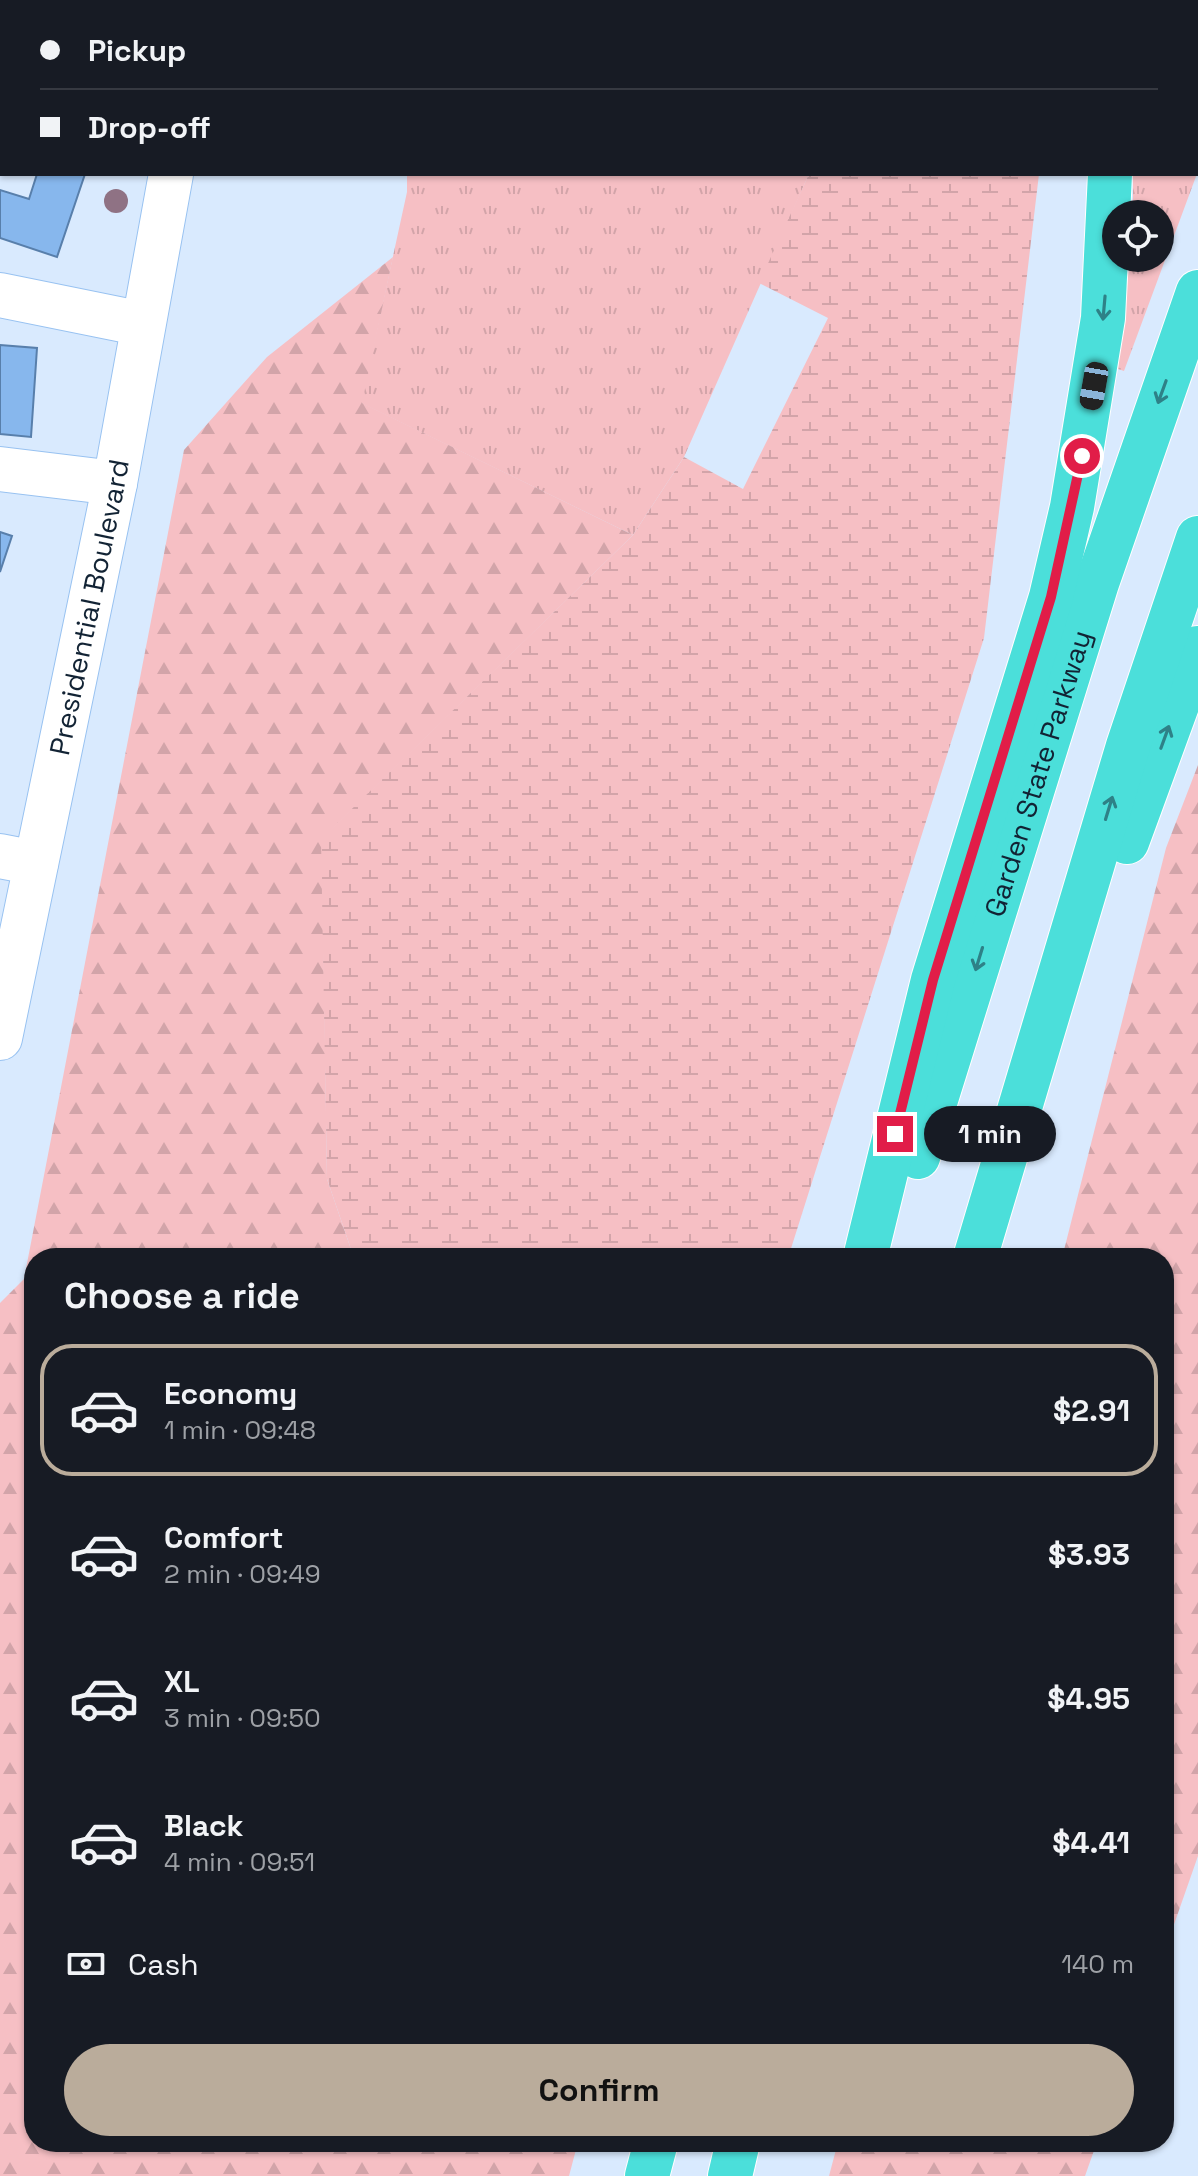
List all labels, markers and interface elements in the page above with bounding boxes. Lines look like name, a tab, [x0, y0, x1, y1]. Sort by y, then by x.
text: Pickup	[88, 31, 186, 70]
text: Drop-off	[88, 108, 211, 147]
map controls	[1102, 200, 1174, 272]
button: locate	[1102, 200, 1174, 272]
one-way arrow	[1096, 294, 1111, 321]
car	[1078, 360, 1110, 412]
one-way arrow	[1154, 379, 1169, 404]
route start	[1064, 438, 1100, 474]
street label: Presidential Boulevard	[41, 456, 137, 758]
street label: Garden State Parkway	[976, 625, 1099, 921]
one-way arrow	[1159, 725, 1174, 750]
one-way arrow	[1102, 795, 1117, 821]
one-way arrow	[971, 946, 985, 971]
callout: 1 min	[923, 1106, 1055, 1162]
route end	[877, 1116, 913, 1152]
text: 1 min	[958, 1117, 1022, 1151]
text: Choose a ride	[64, 1273, 300, 1319]
icon: car	[68, 1374, 140, 1446]
text: Economy	[164, 1374, 297, 1413]
text: $2.91	[1053, 1391, 1130, 1430]
text: 1 min · 09:48	[164, 1413, 316, 1447]
icon: car	[68, 1518, 140, 1590]
text: Comfort	[164, 1518, 283, 1557]
text: $3.93	[1048, 1535, 1130, 1574]
text: 2 min · 09:49	[164, 1557, 321, 1591]
icon: car	[68, 1662, 140, 1734]
text: XL	[164, 1662, 200, 1701]
text: $4.95	[1047, 1679, 1130, 1718]
text: 3 min · 09:50	[164, 1701, 321, 1735]
icon: car	[68, 1806, 140, 1878]
text: Black	[164, 1806, 243, 1845]
text: $4.41	[1052, 1823, 1130, 1862]
text: 4 min · 09:51	[164, 1845, 315, 1879]
icon: cash	[64, 1942, 108, 1986]
text: Cash	[128, 1945, 199, 1984]
text: 140 m	[1061, 1947, 1134, 1981]
button: Confirm	[64, 2044, 1134, 2136]

